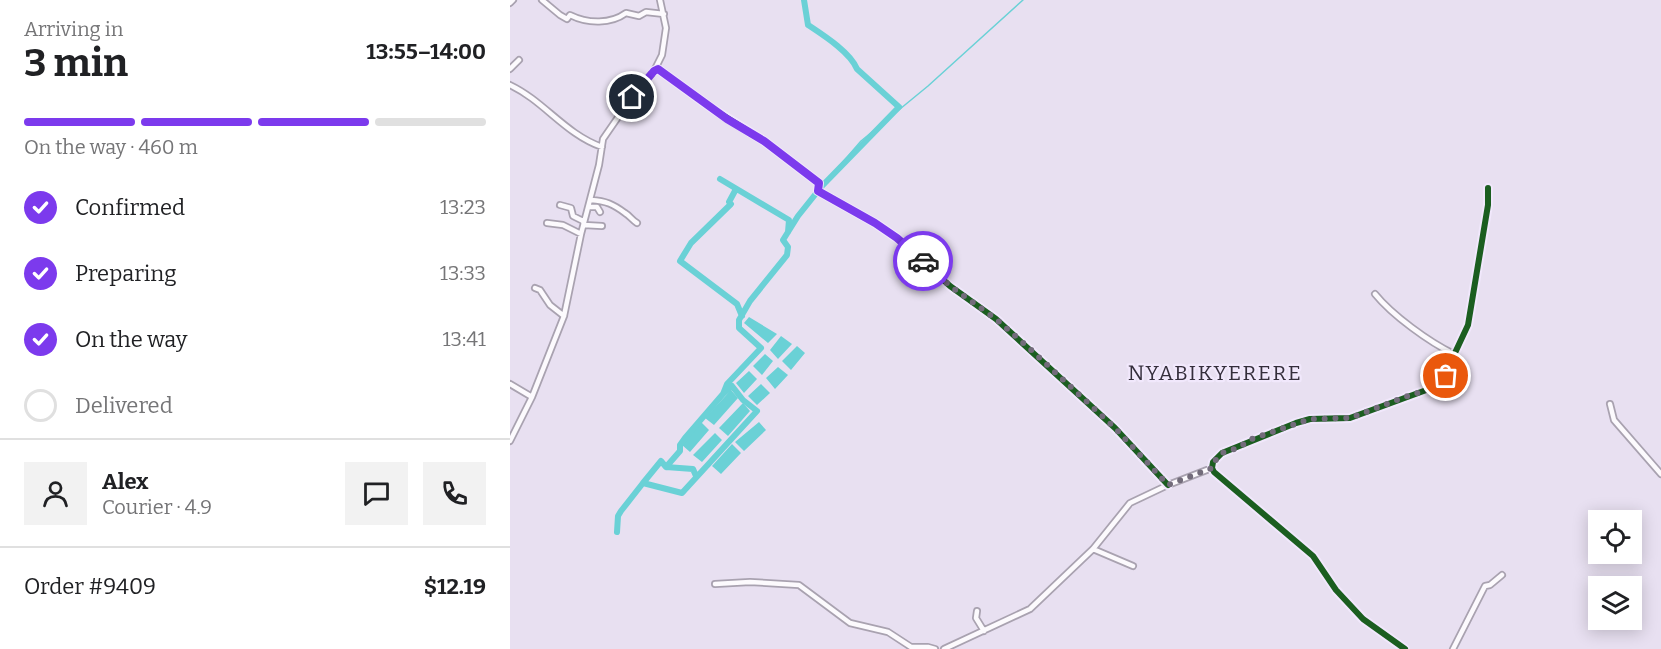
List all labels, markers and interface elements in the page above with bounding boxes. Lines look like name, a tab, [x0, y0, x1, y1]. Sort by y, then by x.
text: Arriving in	[24, 17, 123, 41]
text: 13:55–14:00	[366, 38, 486, 65]
text: 3 min	[24, 40, 128, 86]
pin	[606, 71, 657, 122]
icon: home	[615, 80, 648, 113]
text: On the way · 460 m	[24, 135, 198, 159]
icon: check	[24, 191, 57, 224]
text: Confirmed	[75, 194, 185, 221]
text: 13:23	[440, 195, 486, 219]
courier	[893, 231, 953, 291]
icon: car	[907, 245, 940, 278]
icon: check	[24, 257, 57, 290]
text: Preparing	[75, 260, 177, 287]
text: 13:33	[440, 261, 486, 285]
icon: check	[24, 323, 57, 356]
text: On the way	[75, 326, 187, 353]
text: 13:41	[442, 327, 486, 351]
pin	[1420, 350, 1471, 401]
icon: bag	[1429, 359, 1462, 392]
district label: NYABIKYERERE	[1128, 360, 1302, 386]
text: Delivered	[75, 392, 173, 419]
button: person	[24, 462, 87, 525]
button: chat	[345, 462, 408, 525]
button: phone	[423, 462, 486, 525]
text: Alex	[102, 468, 148, 495]
text: Courier · 4.9	[102, 495, 212, 519]
map controls	[1588, 510, 1642, 630]
button: locate	[1588, 510, 1642, 564]
text: Order #9409	[24, 573, 156, 600]
text: $12.19	[424, 573, 486, 600]
button: layers	[1588, 576, 1642, 630]

